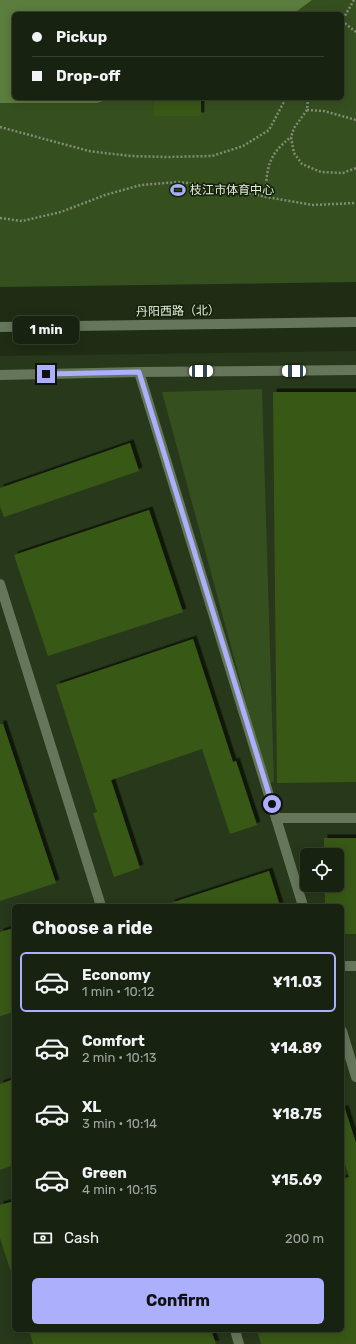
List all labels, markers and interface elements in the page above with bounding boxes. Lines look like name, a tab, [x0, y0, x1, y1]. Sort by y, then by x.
text: Pickup	[56, 28, 107, 46]
text: Drop-off	[56, 67, 120, 85]
sports icon: 枝江市体育中心	[169, 181, 187, 199]
place label: 枝江市体育中心	[190, 183, 274, 197]
street label: 丹阳西路（北）	[136, 303, 220, 319]
callout: 1 min	[13, 316, 79, 344]
text: 1 min	[29, 322, 63, 337]
route end	[37, 365, 55, 383]
car	[189, 365, 213, 377]
car	[282, 365, 306, 377]
route start	[263, 795, 281, 813]
map controls	[300, 848, 344, 892]
button: locate	[300, 848, 344, 892]
text: Choose a ride	[32, 917, 153, 939]
icon: car	[34, 964, 70, 1000]
text: Economy	[82, 966, 151, 984]
text: ¥11.03	[273, 973, 322, 991]
text: 1 min · 10:12	[82, 984, 154, 999]
icon: car	[34, 1030, 70, 1066]
text: Comfort	[82, 1032, 145, 1050]
text: ¥14.89	[270, 1039, 322, 1057]
text: 2 min · 10:13	[82, 1050, 157, 1065]
icon: car	[34, 1096, 70, 1132]
text: XL	[82, 1098, 101, 1116]
text: ¥18.75	[272, 1105, 322, 1123]
text: 3 min · 10:14	[82, 1116, 157, 1131]
icon: car	[34, 1162, 70, 1198]
text: Green	[82, 1164, 127, 1182]
text: ¥15.69	[271, 1171, 322, 1189]
text: 4 min · 10:15	[82, 1182, 157, 1197]
icon: cash	[32, 1227, 54, 1249]
text: Cash	[64, 1229, 99, 1247]
text: 200 m	[285, 1231, 324, 1246]
button: Confirm	[32, 1278, 324, 1324]

